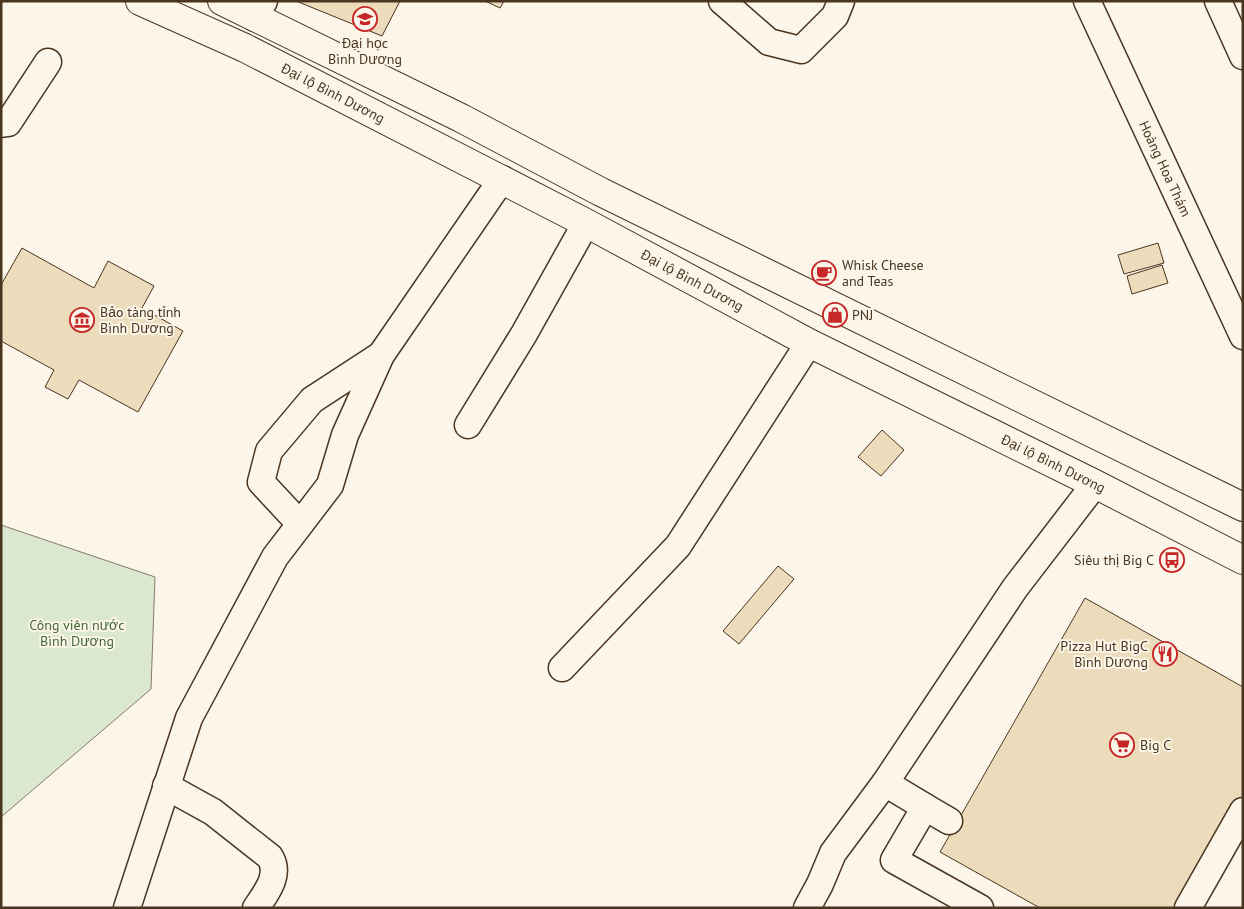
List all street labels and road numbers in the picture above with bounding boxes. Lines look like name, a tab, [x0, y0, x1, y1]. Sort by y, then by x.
street label: Đại lộ Bình Dương	[277, 59, 388, 127]
street label: Hoàng Hoa Thám	[1135, 118, 1195, 220]
street label: Đại lộ Bình Dương	[637, 245, 747, 315]
street label: Đại lộ Bình Dương	[997, 430, 1109, 497]

